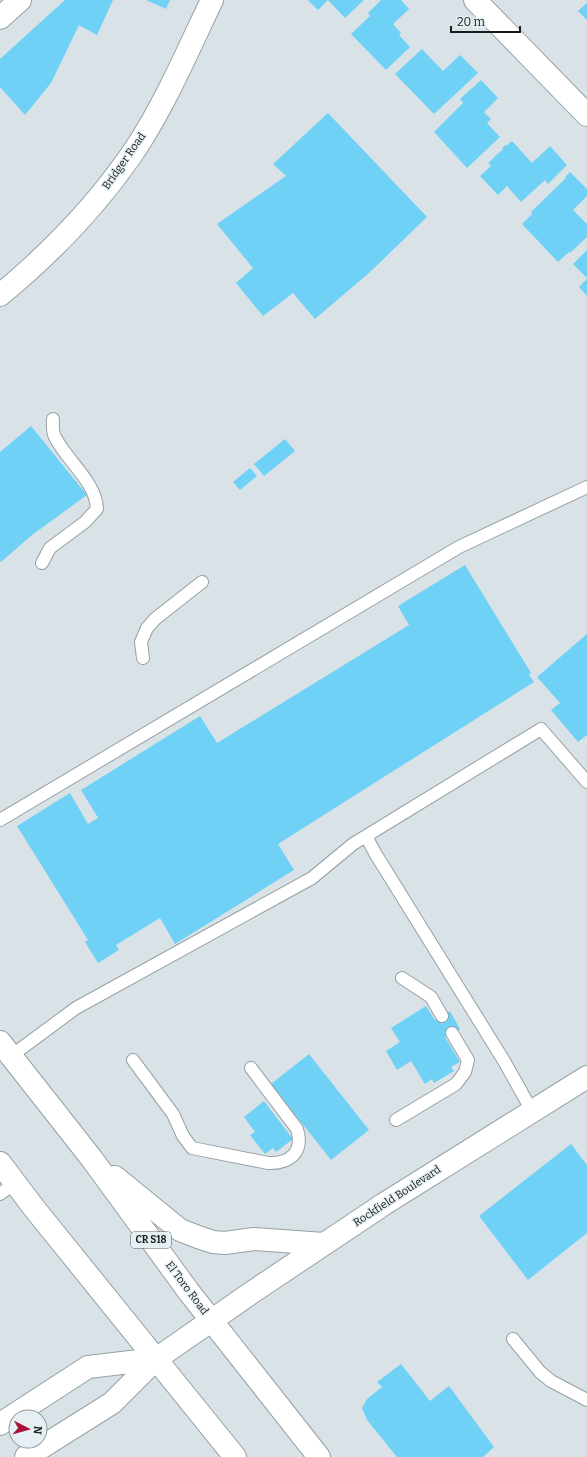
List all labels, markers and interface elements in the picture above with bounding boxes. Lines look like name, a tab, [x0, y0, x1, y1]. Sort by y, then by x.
scale bar	[451, 8, 520, 34]
text: 20 m	[457, 15, 486, 29]
street label: Bridger Road	[100, 130, 149, 192]
street label: Rockfield Boulevard	[351, 1163, 444, 1229]
road number: CR S18	[131, 1232, 171, 1248]
street label: El Toro Road	[163, 1259, 212, 1318]
north arrow	[8, 1409, 48, 1449]
text: N	[30, 1425, 44, 1435]

